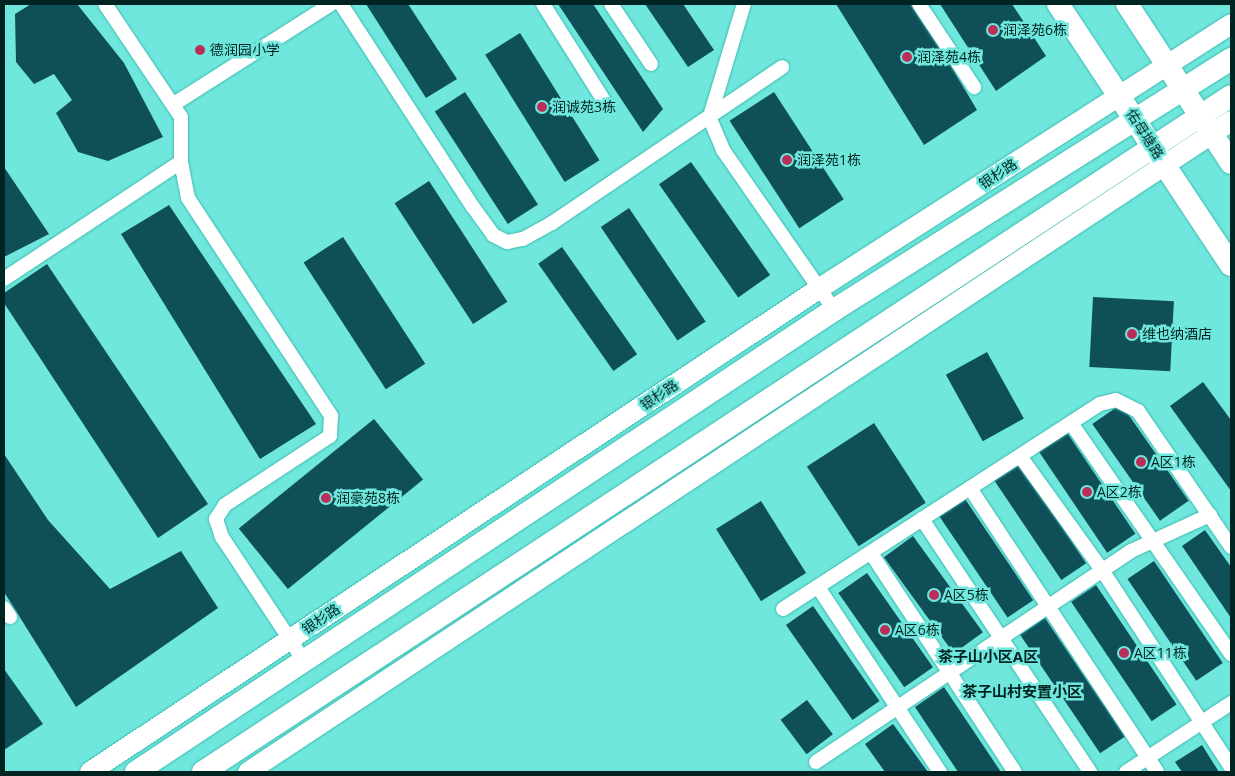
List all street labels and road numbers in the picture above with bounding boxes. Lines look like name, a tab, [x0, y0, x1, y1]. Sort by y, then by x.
street label: 佑母塘路	[1123, 106, 1167, 162]
street label: 银杉路	[976, 156, 1020, 192]
street label: 银杉路	[637, 376, 681, 414]
street label: 银杉路	[299, 600, 343, 638]

